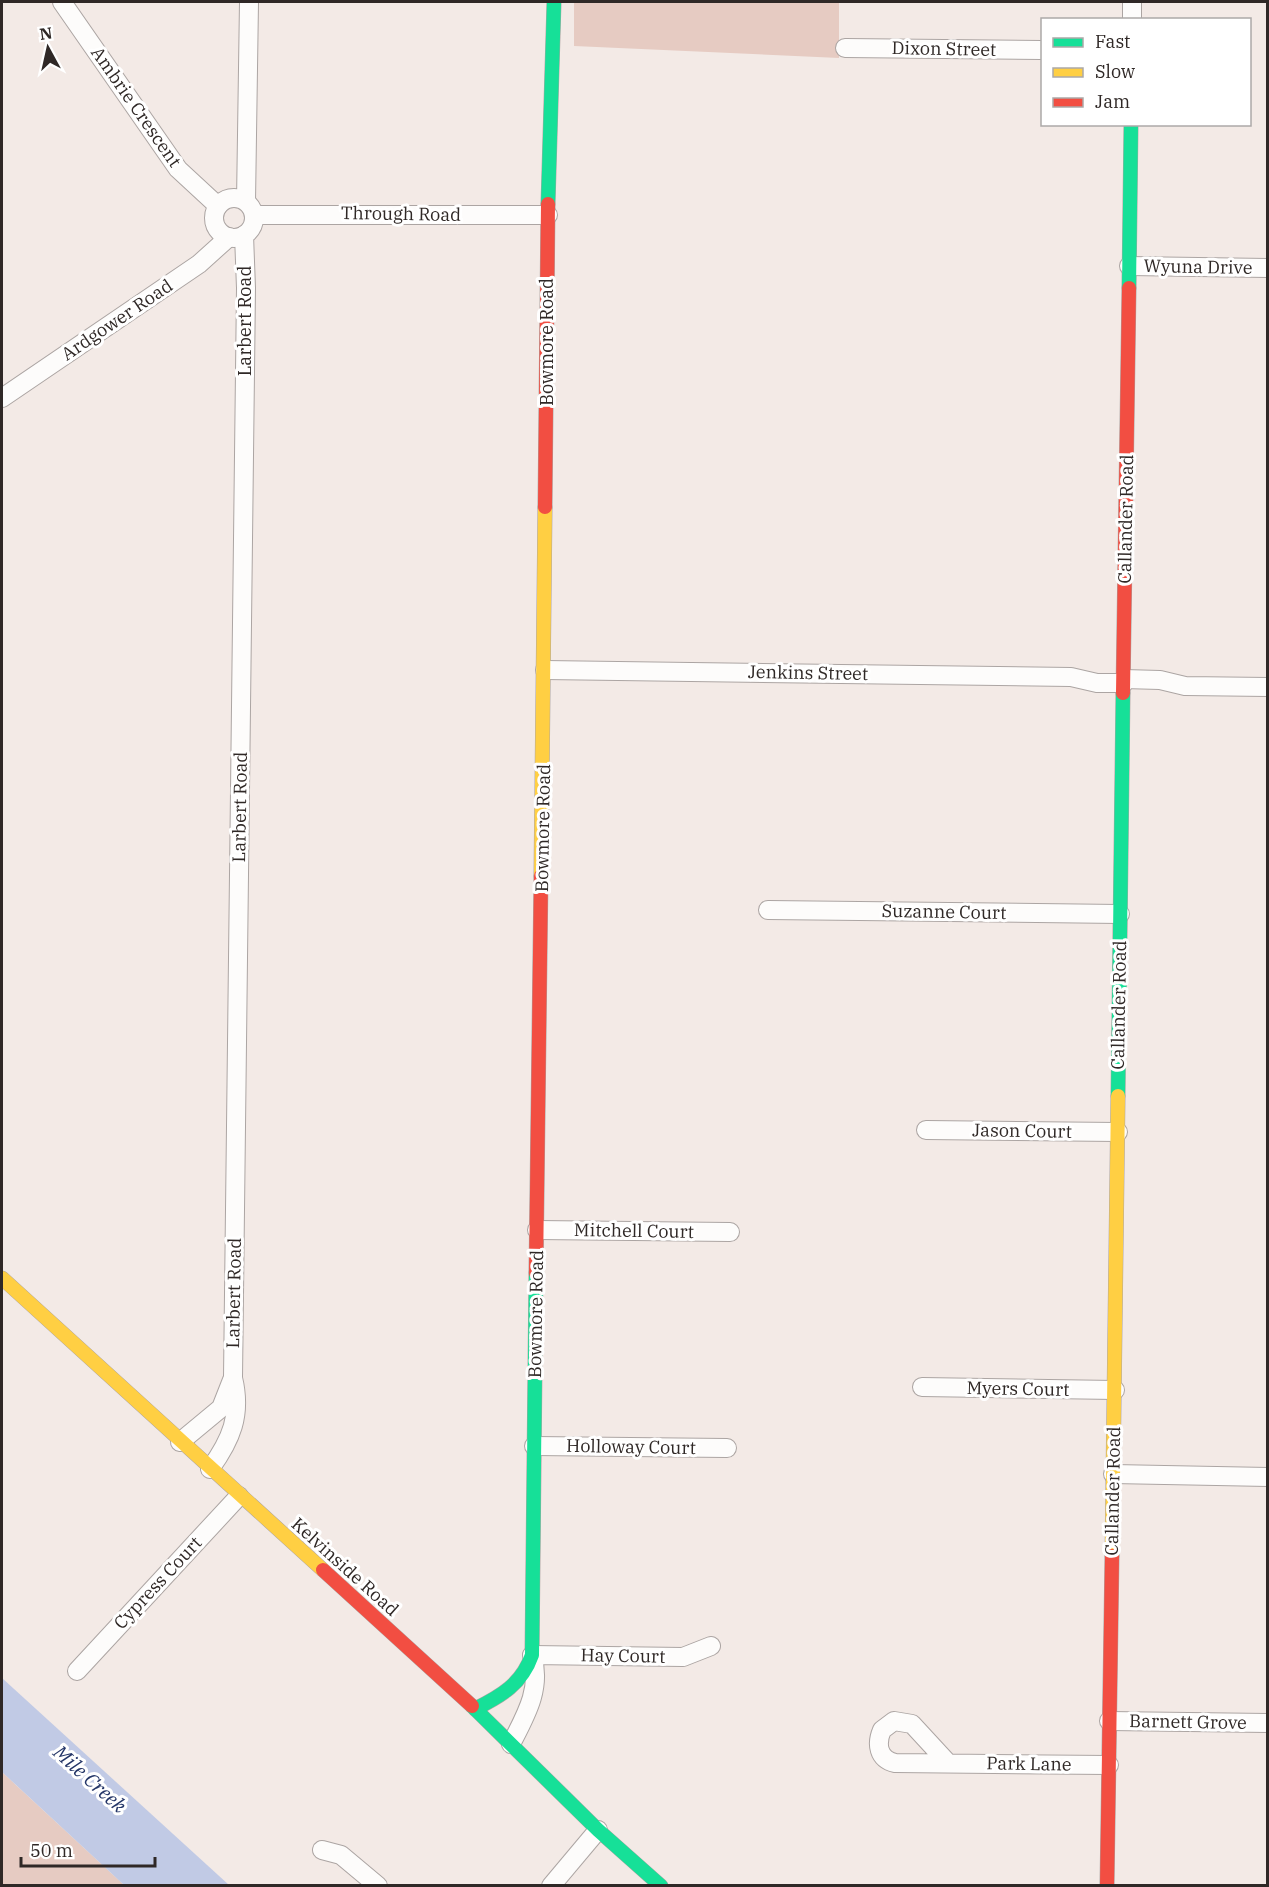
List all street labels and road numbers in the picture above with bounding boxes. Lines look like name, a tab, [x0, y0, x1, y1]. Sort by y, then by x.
street label: Dixon Street	[892, 36, 996, 61]
street label: Ambrie Crescent	[86, 42, 187, 172]
street label: Through Road	[341, 201, 461, 226]
street label: Wyuna Drive	[1143, 254, 1253, 279]
street label: Larbert Road	[233, 266, 256, 376]
street label: Ardgower Road	[57, 274, 177, 365]
street label: Bowmore Road	[535, 278, 558, 406]
street label: Callander Road	[1113, 454, 1138, 584]
street label: Jenkins Street	[748, 660, 868, 685]
street label: Larbert Road	[227, 751, 252, 863]
street label: Bowmore Road	[530, 764, 555, 892]
street label: Suzanne Court	[881, 899, 1007, 924]
street label: Callander Road	[1106, 940, 1131, 1070]
street label: Jason Court	[972, 1118, 1072, 1143]
street label: Mitchell Court	[574, 1218, 694, 1243]
street label: Larbert Road	[221, 1237, 246, 1349]
street label: Bowmore Road	[523, 1250, 548, 1378]
street label: Myers Court	[966, 1376, 1070, 1401]
street label: Callander Road	[1100, 1426, 1125, 1556]
street label: Holloway Court	[566, 1434, 696, 1459]
street label: Kelvinside Road	[287, 1512, 404, 1621]
street label: Cypress Court	[109, 1531, 207, 1634]
street label: Hay Court	[580, 1643, 666, 1668]
street label: Barnett Grove	[1129, 1709, 1247, 1734]
street label: Park Lane	[986, 1751, 1072, 1776]

